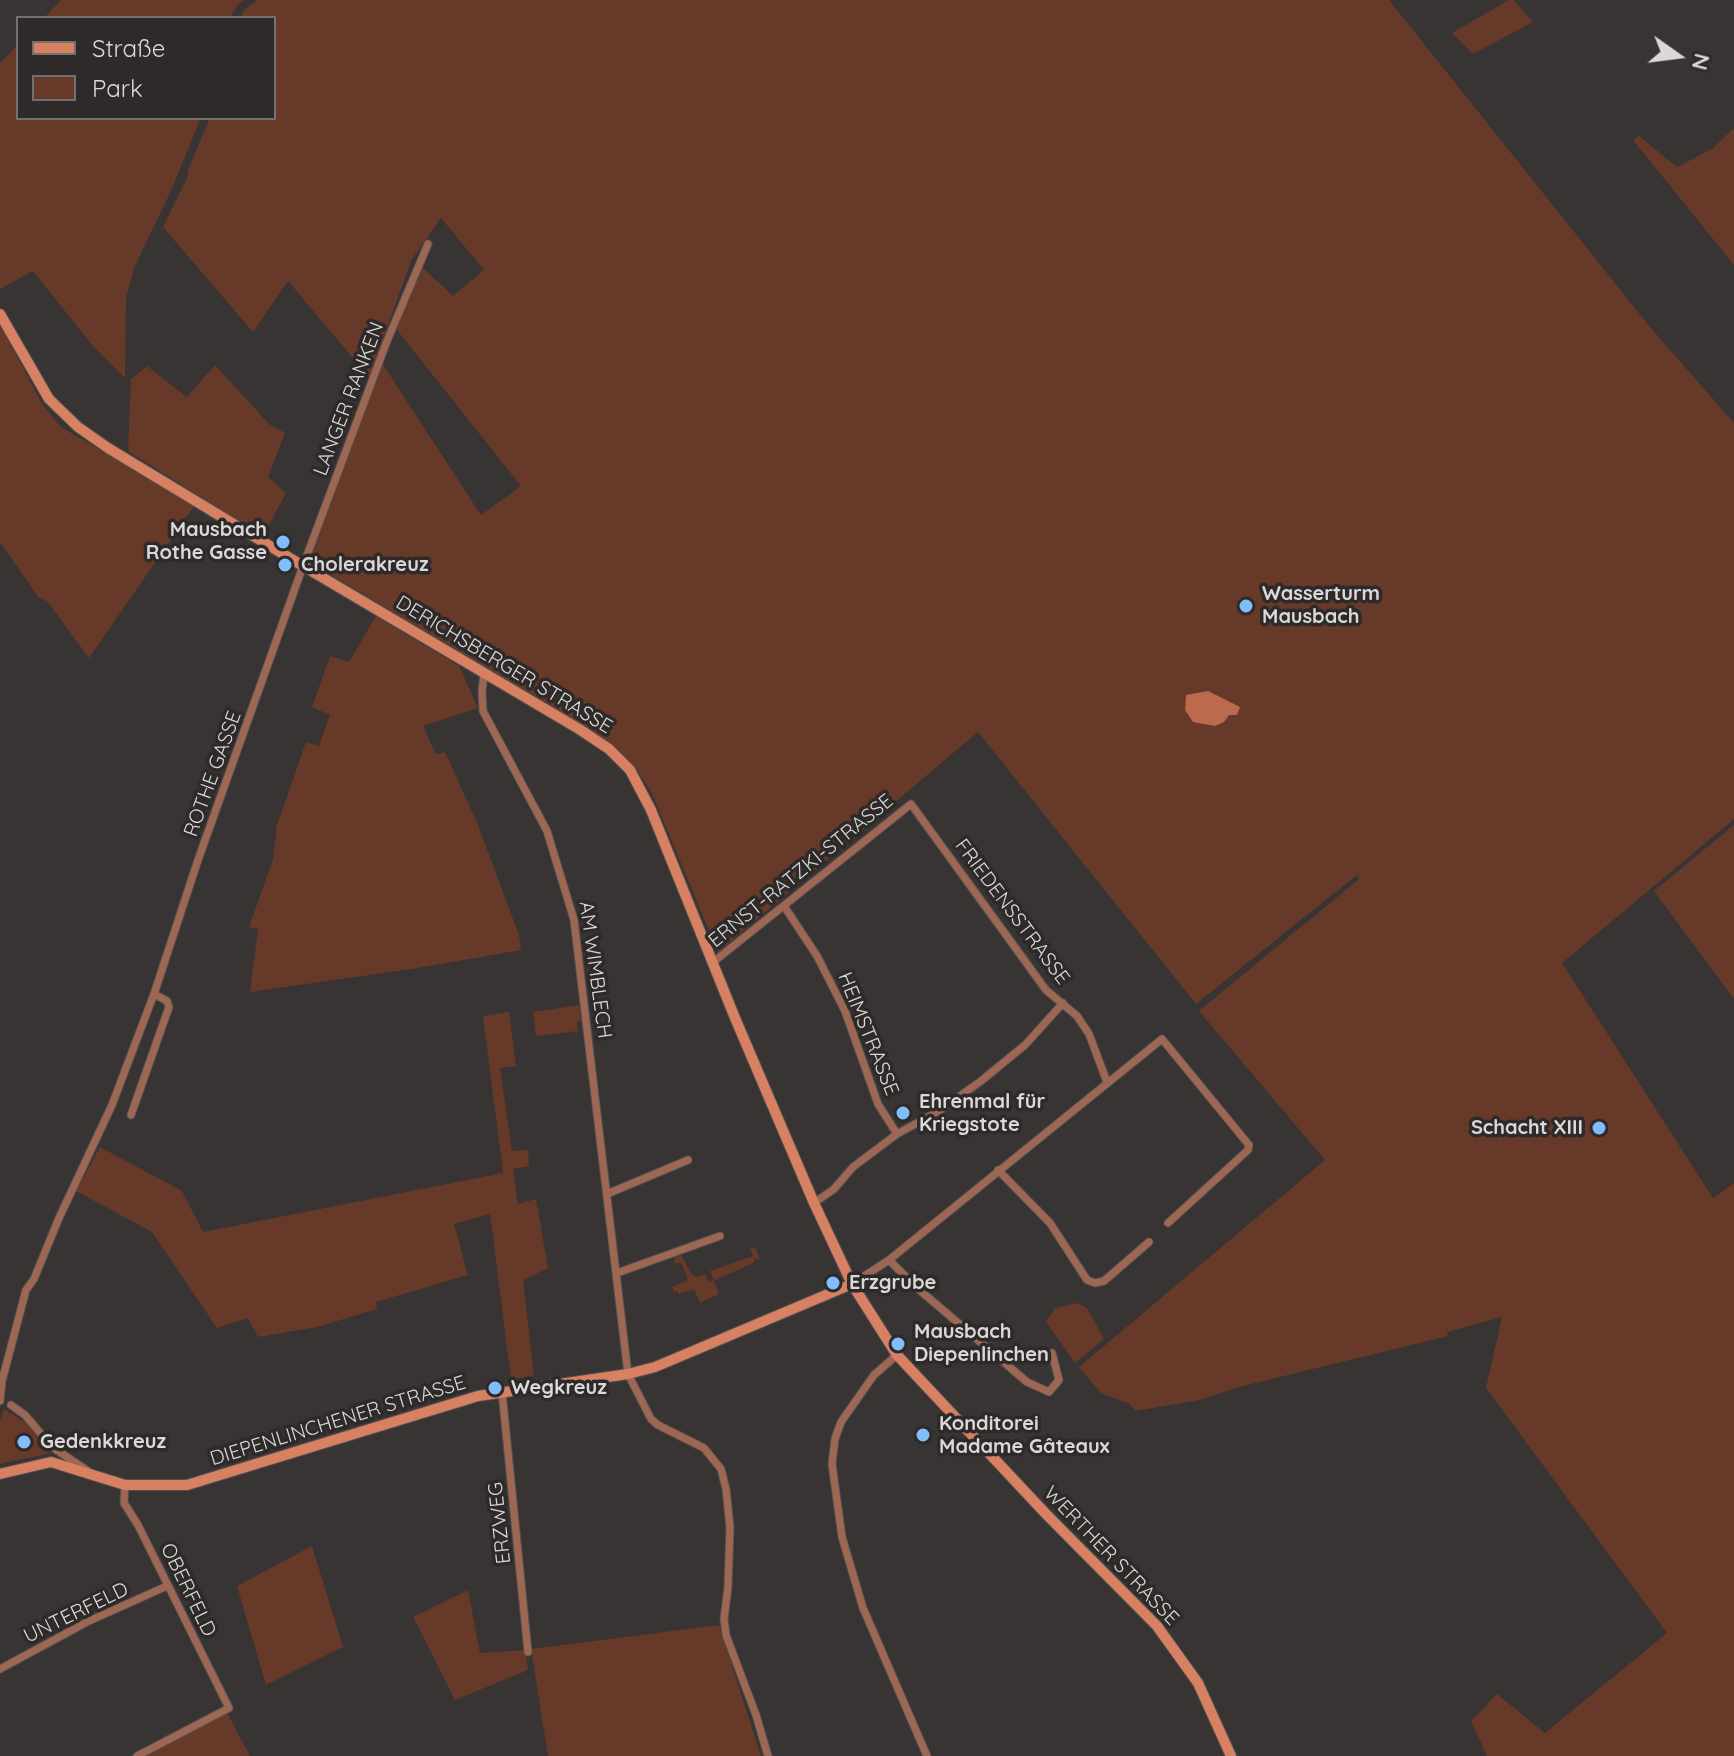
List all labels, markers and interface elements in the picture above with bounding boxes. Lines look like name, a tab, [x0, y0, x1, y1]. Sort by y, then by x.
legend	[16, 16, 276, 120]
north arrow	[1638, 16, 1718, 96]
text: Straße	[92, 33, 165, 63]
text: N	[1686, 51, 1717, 73]
text: Park	[92, 73, 143, 103]
street label: LANGER RANKEN	[309, 319, 389, 479]
place label: Mausbach Rothe Gasse	[146, 518, 267, 565]
marker: Mausbach Rothe Gasse	[274, 533, 292, 551]
place label: Cholerakreuz	[301, 553, 429, 577]
marker: Cholerakreuz	[276, 556, 294, 574]
place label: Wasserturm Mausbach	[1262, 582, 1380, 629]
street label: DERICHSBERGER STRASSE	[392, 591, 616, 739]
marker: Wasserturm Mausbach	[1237, 597, 1255, 615]
street label: ROTHE GASSE	[179, 708, 247, 840]
street label: ERNST-RATZKI-STRASSE	[704, 789, 898, 953]
street label: FRIEDENSSTRASSE	[949, 834, 1075, 990]
street label: AM WIMBLECH	[573, 900, 617, 1040]
street label: HEIMSTRASSE	[832, 969, 904, 1099]
place label: Ehrenmal für Kriegstote	[919, 1090, 1045, 1137]
marker: Ehrenmal für Kriegstote	[894, 1104, 912, 1122]
place label: Schacht XIII	[1471, 1116, 1583, 1140]
marker: Schacht XIII	[1590, 1119, 1608, 1137]
place label: Erzgrube	[849, 1271, 936, 1295]
marker: Erzgrube	[824, 1274, 842, 1292]
place label: Mausbach Diepenlinchen	[914, 1320, 1049, 1367]
marker: Mausbach Diepenlinchen	[889, 1335, 907, 1353]
street label: DIEPENLINCHENER STRASSE	[207, 1371, 469, 1471]
place label: Wegkreuz	[511, 1376, 607, 1400]
marker: Wegkreuz	[486, 1379, 504, 1397]
place label: Konditorei Madame Gâteaux	[939, 1412, 1109, 1459]
marker: Konditorei Madame Gâteaux	[914, 1426, 932, 1444]
place label: Gedenkkreuz	[40, 1430, 166, 1454]
marker: Gedenkkreuz	[15, 1433, 33, 1451]
street label: ERZWEG	[484, 1481, 516, 1565]
street label: WERTHER STRASSE	[1038, 1481, 1184, 1631]
street label: OBERFELD	[155, 1539, 221, 1641]
street label: UNTERFELD	[20, 1577, 132, 1649]

